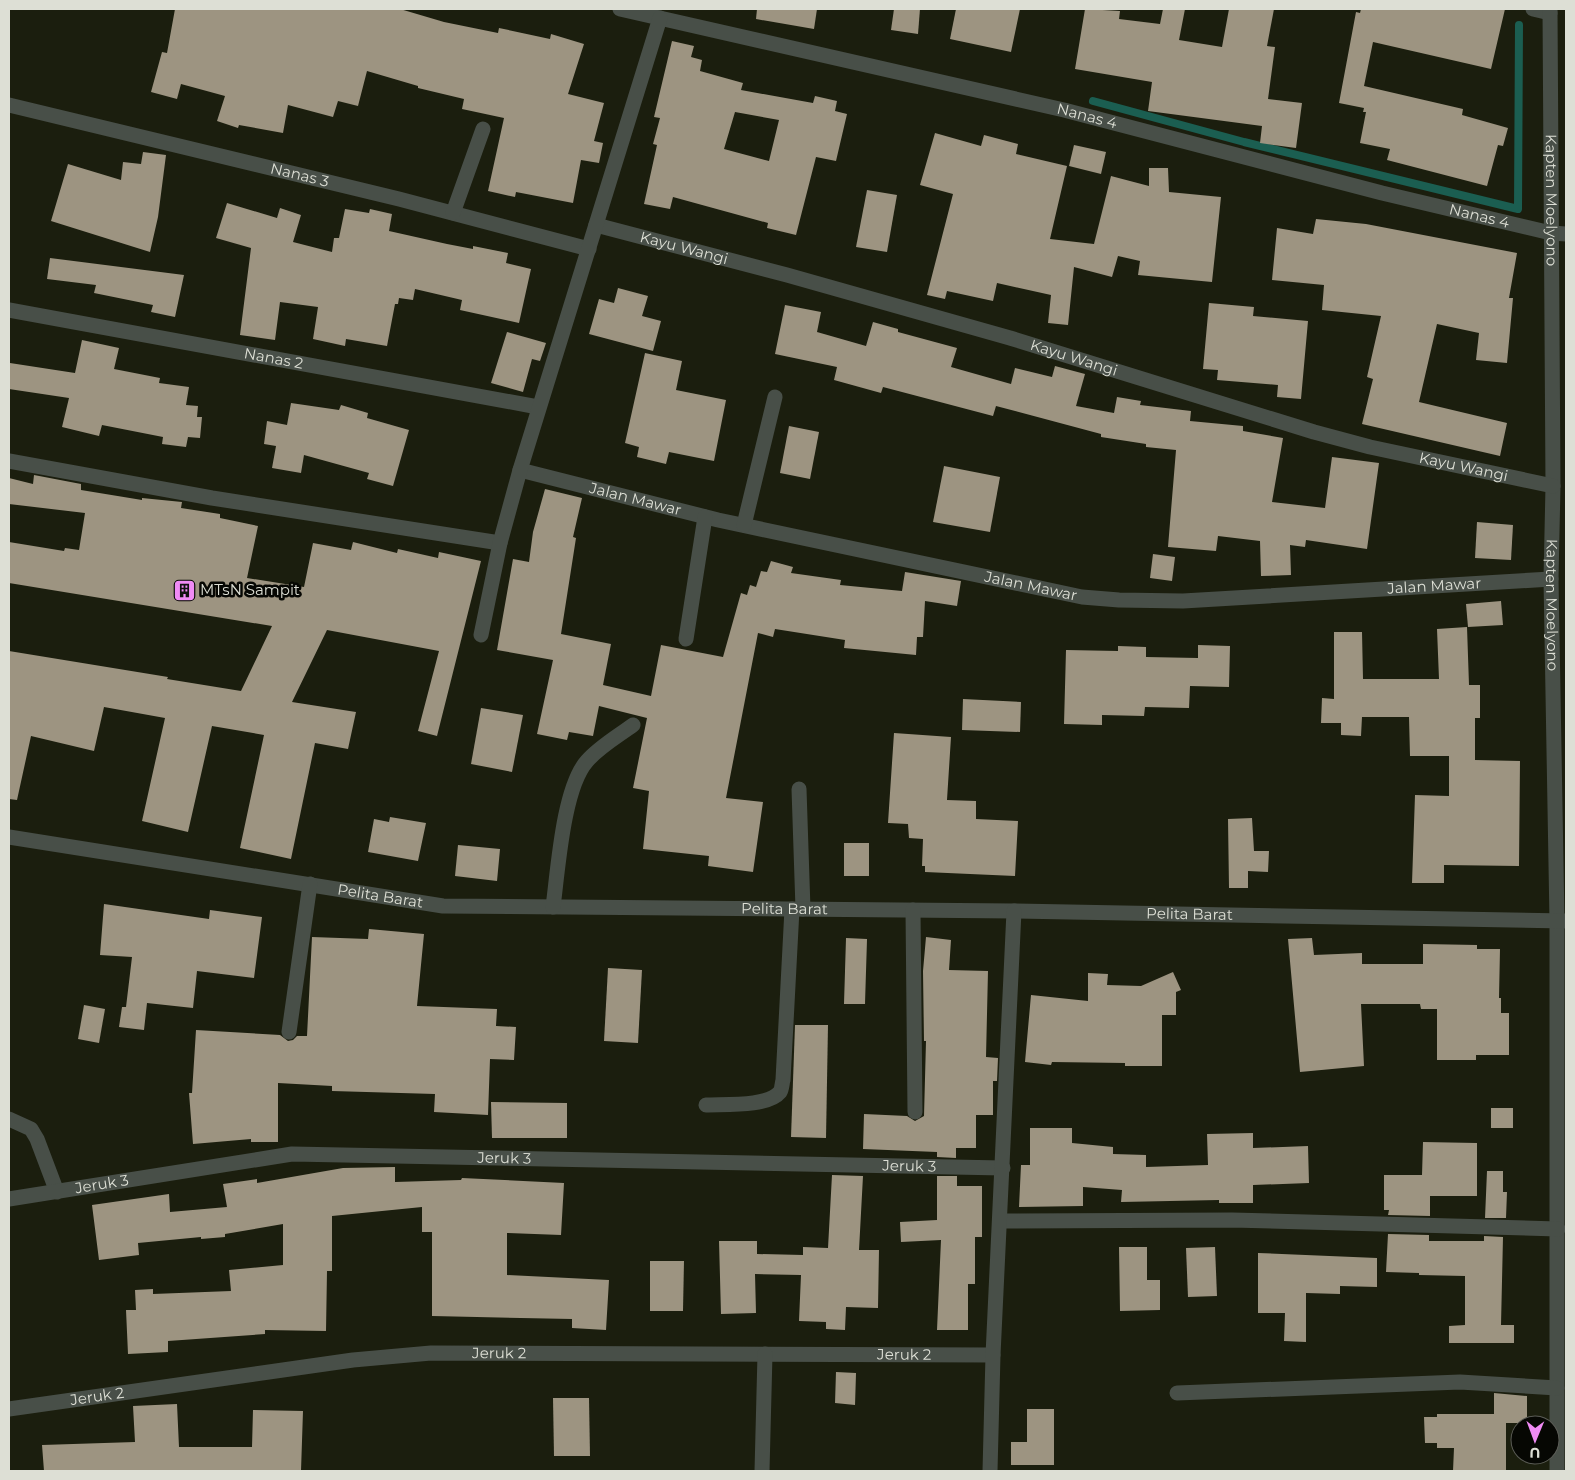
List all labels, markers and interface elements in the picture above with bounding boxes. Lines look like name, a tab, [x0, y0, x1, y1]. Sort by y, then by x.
street label: Nanas 4	[1055, 99, 1119, 132]
street label: Kapten Moelyono	[1542, 134, 1562, 266]
street label: Nanas 3	[269, 158, 331, 191]
street label: Nanas 4	[1447, 199, 1511, 232]
street label: Kayu Wangi	[638, 227, 730, 268]
street label: Kayu Wangi	[1028, 335, 1120, 380]
street label: Nanas 2	[243, 343, 305, 373]
street label: Kayu Wangi	[1417, 448, 1510, 485]
street label: Jalan Mawar	[587, 478, 683, 519]
street label: Kapten Moelyono	[1542, 539, 1563, 671]
street label: Jalan Mawar	[982, 566, 1079, 605]
street label: Jalan Mawar	[1386, 573, 1482, 598]
building icon: MTsN Sampit	[172, 578, 196, 602]
place label: MTsN Sampit	[200, 580, 300, 599]
street label: Pelita Barat	[336, 879, 425, 912]
street label: Pelita Barat	[741, 899, 828, 918]
street label: Pelita Barat	[1146, 903, 1233, 924]
street label: Jeruk 3	[476, 1148, 532, 1168]
street label: Jeruk 3	[881, 1156, 937, 1176]
street label: Jeruk 3	[73, 1170, 130, 1198]
street label: Jeruk 2	[471, 1343, 526, 1362]
street label: Jeruk 2	[876, 1345, 931, 1364]
street label: Jeruk 2	[68, 1383, 125, 1409]
north arrow	[1510, 1415, 1560, 1465]
text: U	[1529, 1444, 1540, 1462]

